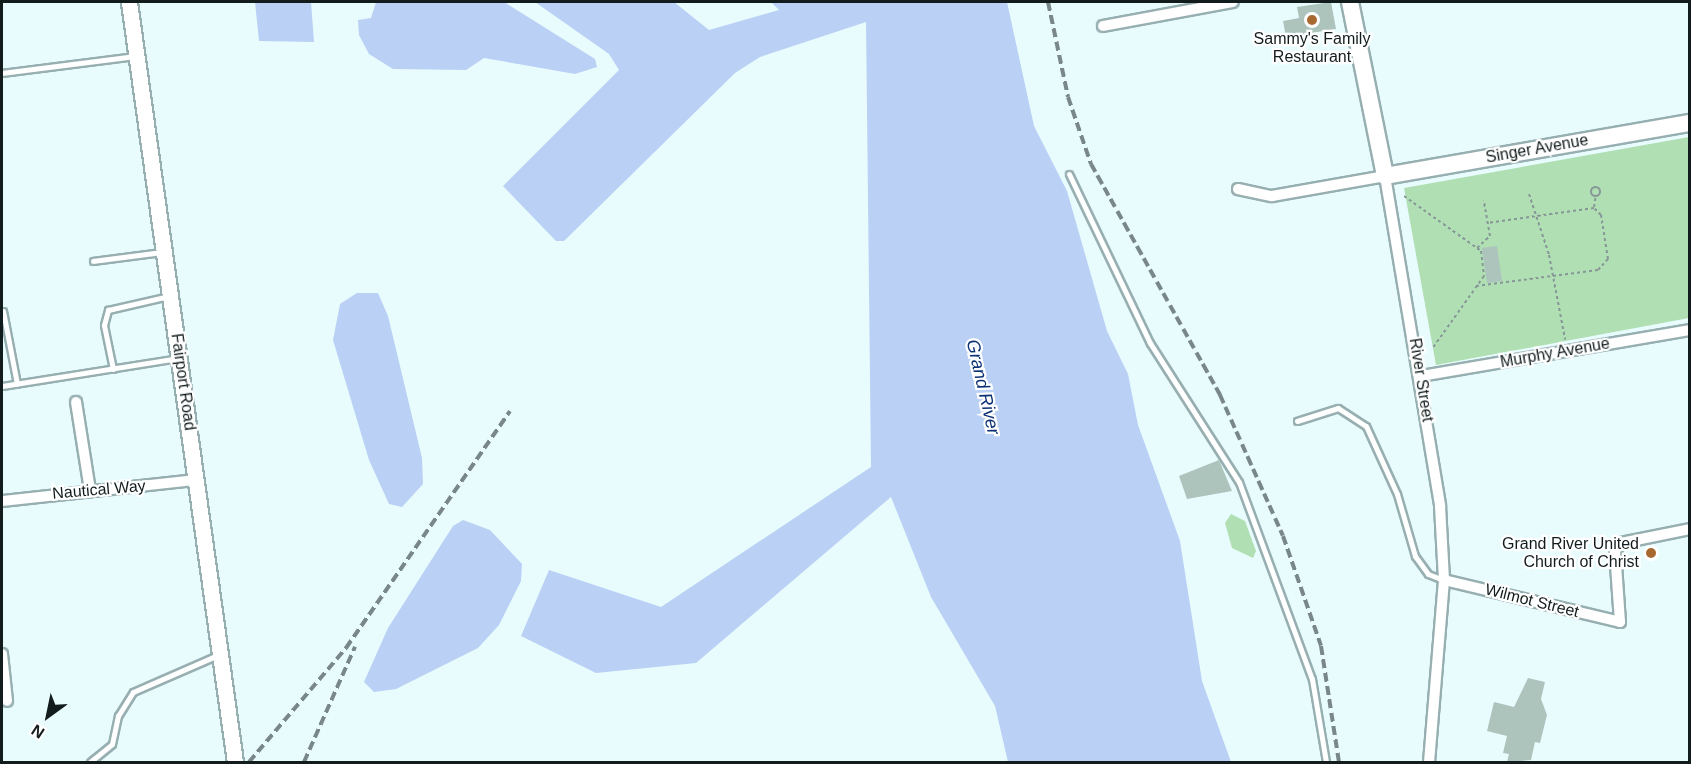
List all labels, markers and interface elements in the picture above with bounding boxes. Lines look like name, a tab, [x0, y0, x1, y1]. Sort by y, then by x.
marker: Sammy's Family Restaurant	[1305, 13, 1319, 27]
place label: Sammy's Family Restaurant	[1254, 29, 1370, 67]
street label: Singer Avenue	[1484, 130, 1590, 168]
street label: Fairport Road	[167, 332, 199, 432]
street label: Murphy Avenue	[1498, 334, 1612, 372]
water label: Grand River	[962, 337, 1004, 437]
street label: River Street	[1405, 337, 1437, 423]
street label: Nautical Way	[52, 476, 146, 504]
place label: Grand River United Church of Christ	[1502, 534, 1639, 572]
marker: Grand River United Church of Christ	[1644, 546, 1658, 560]
street label: Wilmot Street	[1483, 580, 1581, 622]
north arrow	[18, 686, 78, 746]
text: N	[28, 721, 47, 742]

